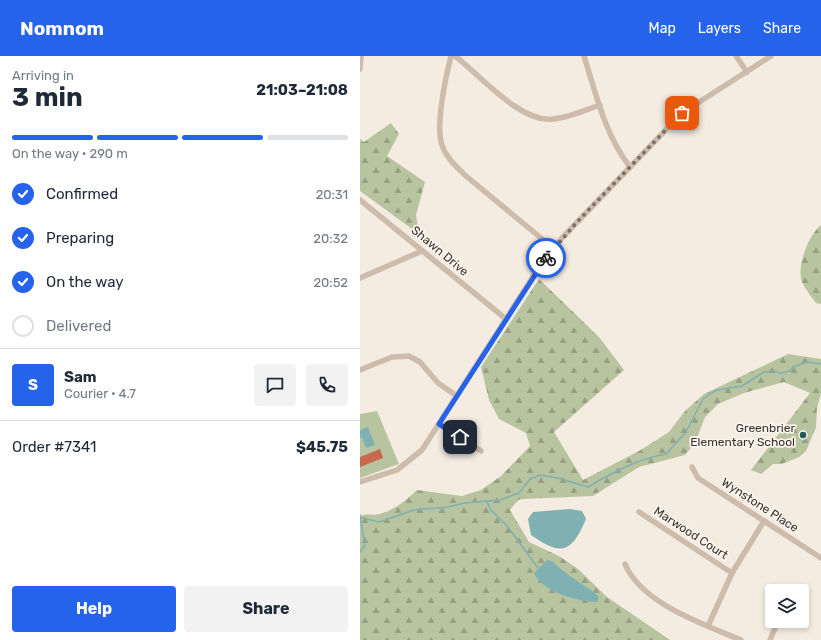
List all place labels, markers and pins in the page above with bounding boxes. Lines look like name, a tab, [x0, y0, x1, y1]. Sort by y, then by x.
pin	[665, 96, 699, 130]
pin	[443, 420, 477, 454]
place label: Greenbrier Elementary School	[690, 421, 795, 449]
marker: Greenbrier Elementary School	[798, 430, 808, 440]

